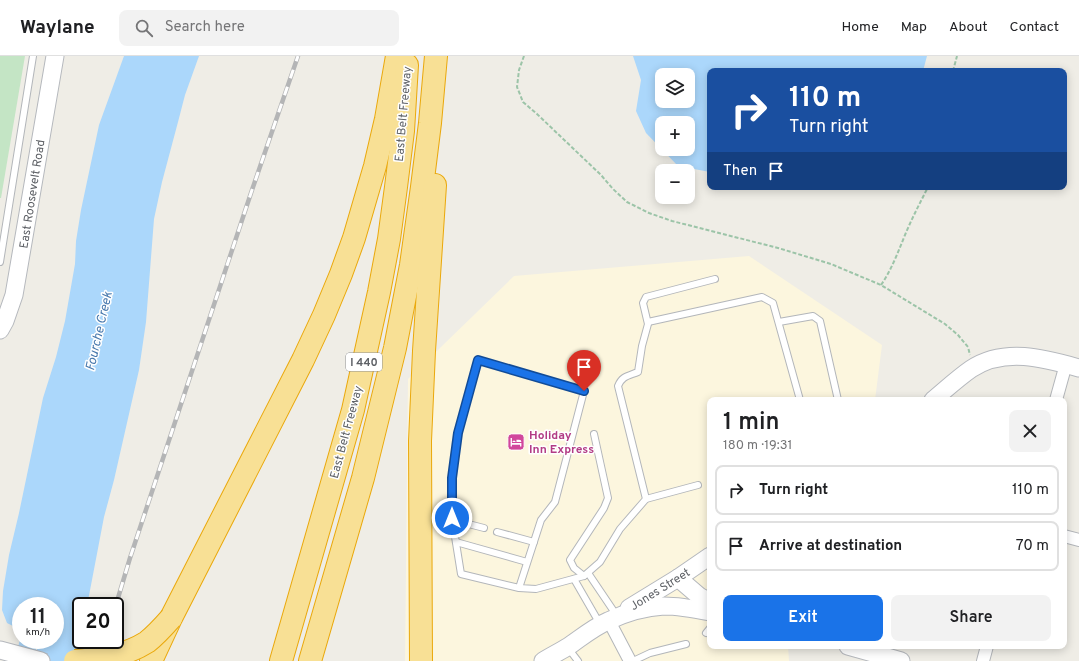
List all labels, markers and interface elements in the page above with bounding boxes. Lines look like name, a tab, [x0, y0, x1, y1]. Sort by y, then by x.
search box	[119, 10, 399, 46]
text: Waylane	[20, 16, 95, 40]
icon: search	[133, 17, 155, 39]
text: Search here	[165, 18, 245, 37]
text: Home	[842, 19, 879, 36]
text: Map	[901, 19, 927, 36]
text: About	[949, 19, 988, 36]
text: Contact	[1010, 19, 1059, 36]
street label: East Belt Freeway	[392, 66, 416, 162]
map controls	[655, 68, 695, 204]
button: layers	[655, 68, 695, 108]
text: 110 m	[789, 81, 861, 117]
icon: right	[723, 84, 775, 136]
button: +	[655, 116, 695, 156]
text: Turn right	[789, 116, 869, 139]
street label: East Roosevelt Road	[16, 139, 49, 250]
icon: arrive	[765, 160, 787, 182]
text: Then	[723, 162, 757, 181]
button: −	[655, 164, 695, 204]
water label: Fourche Creek	[83, 290, 117, 372]
pin	[567, 350, 601, 391]
road number: I 440	[346, 353, 382, 371]
icon: arrive	[573, 356, 595, 378]
street label: East Belt Freeway	[327, 384, 367, 480]
text: 1 min	[723, 408, 780, 438]
button: close	[1009, 410, 1051, 452]
place label: Holiday Inn Express	[529, 428, 594, 458]
hotel icon: Holiday Inn Express	[506, 432, 526, 452]
text: 180 m · 19:31	[723, 438, 792, 454]
icon: right	[725, 479, 747, 501]
text: Turn right	[759, 481, 828, 500]
text: 110 m	[1012, 481, 1049, 500]
position arrow	[431, 497, 473, 539]
icon: arrive	[725, 535, 747, 557]
text: Arrive at destination	[759, 537, 902, 556]
text: 70 m	[1016, 537, 1049, 556]
street label: Jones Street	[627, 565, 694, 615]
button: Exit	[723, 595, 883, 641]
button: Share	[891, 595, 1051, 641]
speed limit sign: 20	[72, 597, 124, 649]
text: 11	[30, 605, 46, 631]
text: km/h	[26, 626, 50, 639]

